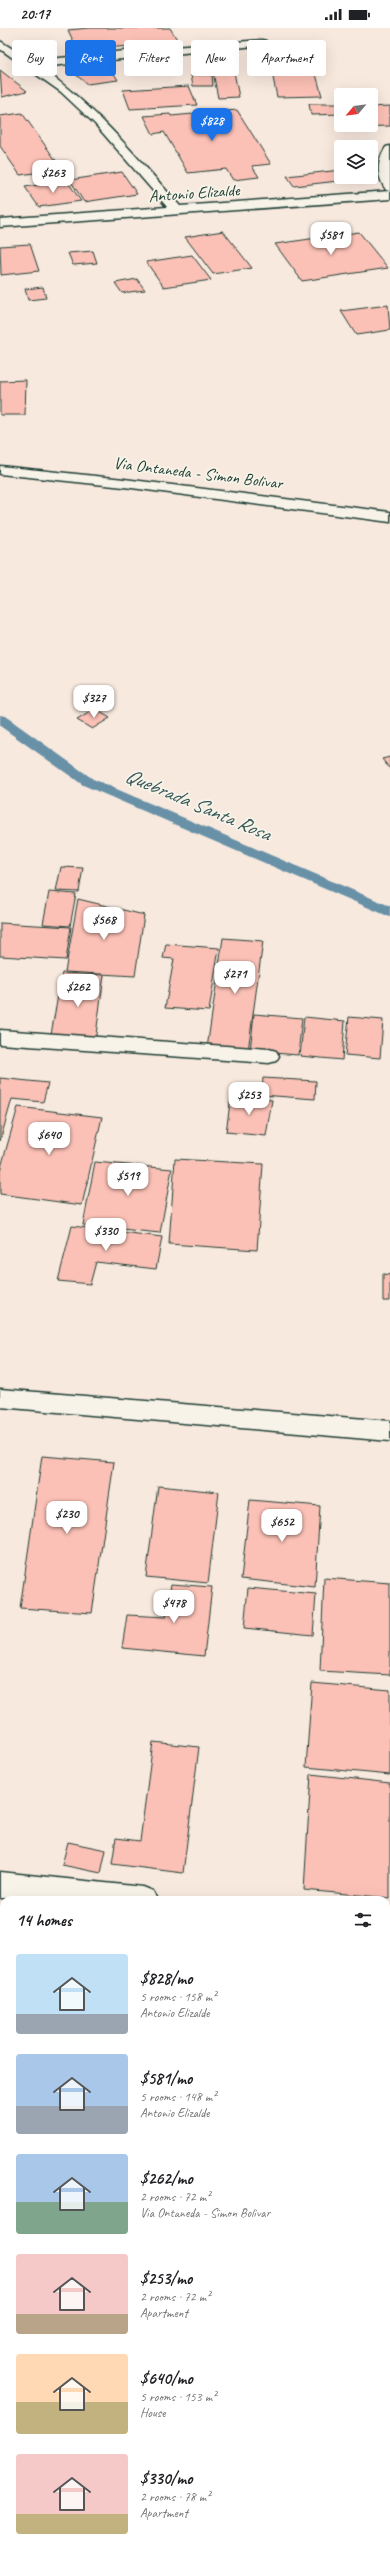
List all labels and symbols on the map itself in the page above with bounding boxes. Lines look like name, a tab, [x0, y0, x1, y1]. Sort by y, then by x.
north arrow	[334, 88, 378, 132]
pin: $828	[188, 108, 236, 142]
pin: $263	[29, 160, 77, 194]
street label: Antonio Elizalde	[148, 179, 242, 207]
pin: $581	[307, 222, 355, 256]
street label: Via Ontaneda - Simon Bolivar	[112, 452, 286, 494]
pin: $327	[70, 685, 118, 719]
water label: Quebrada Santa Rosa	[122, 762, 277, 847]
pin: $568	[80, 907, 128, 941]
pin: $271	[211, 961, 259, 995]
pin: $262	[54, 974, 102, 1008]
pin: $253	[225, 1082, 273, 1116]
pin: $640	[25, 1122, 73, 1156]
pin: $519	[104, 1163, 152, 1197]
pin: $330	[82, 1218, 130, 1252]
pin: $230	[43, 1501, 91, 1535]
pin: $652	[258, 1509, 306, 1543]
pin: $478	[150, 1590, 198, 1624]

